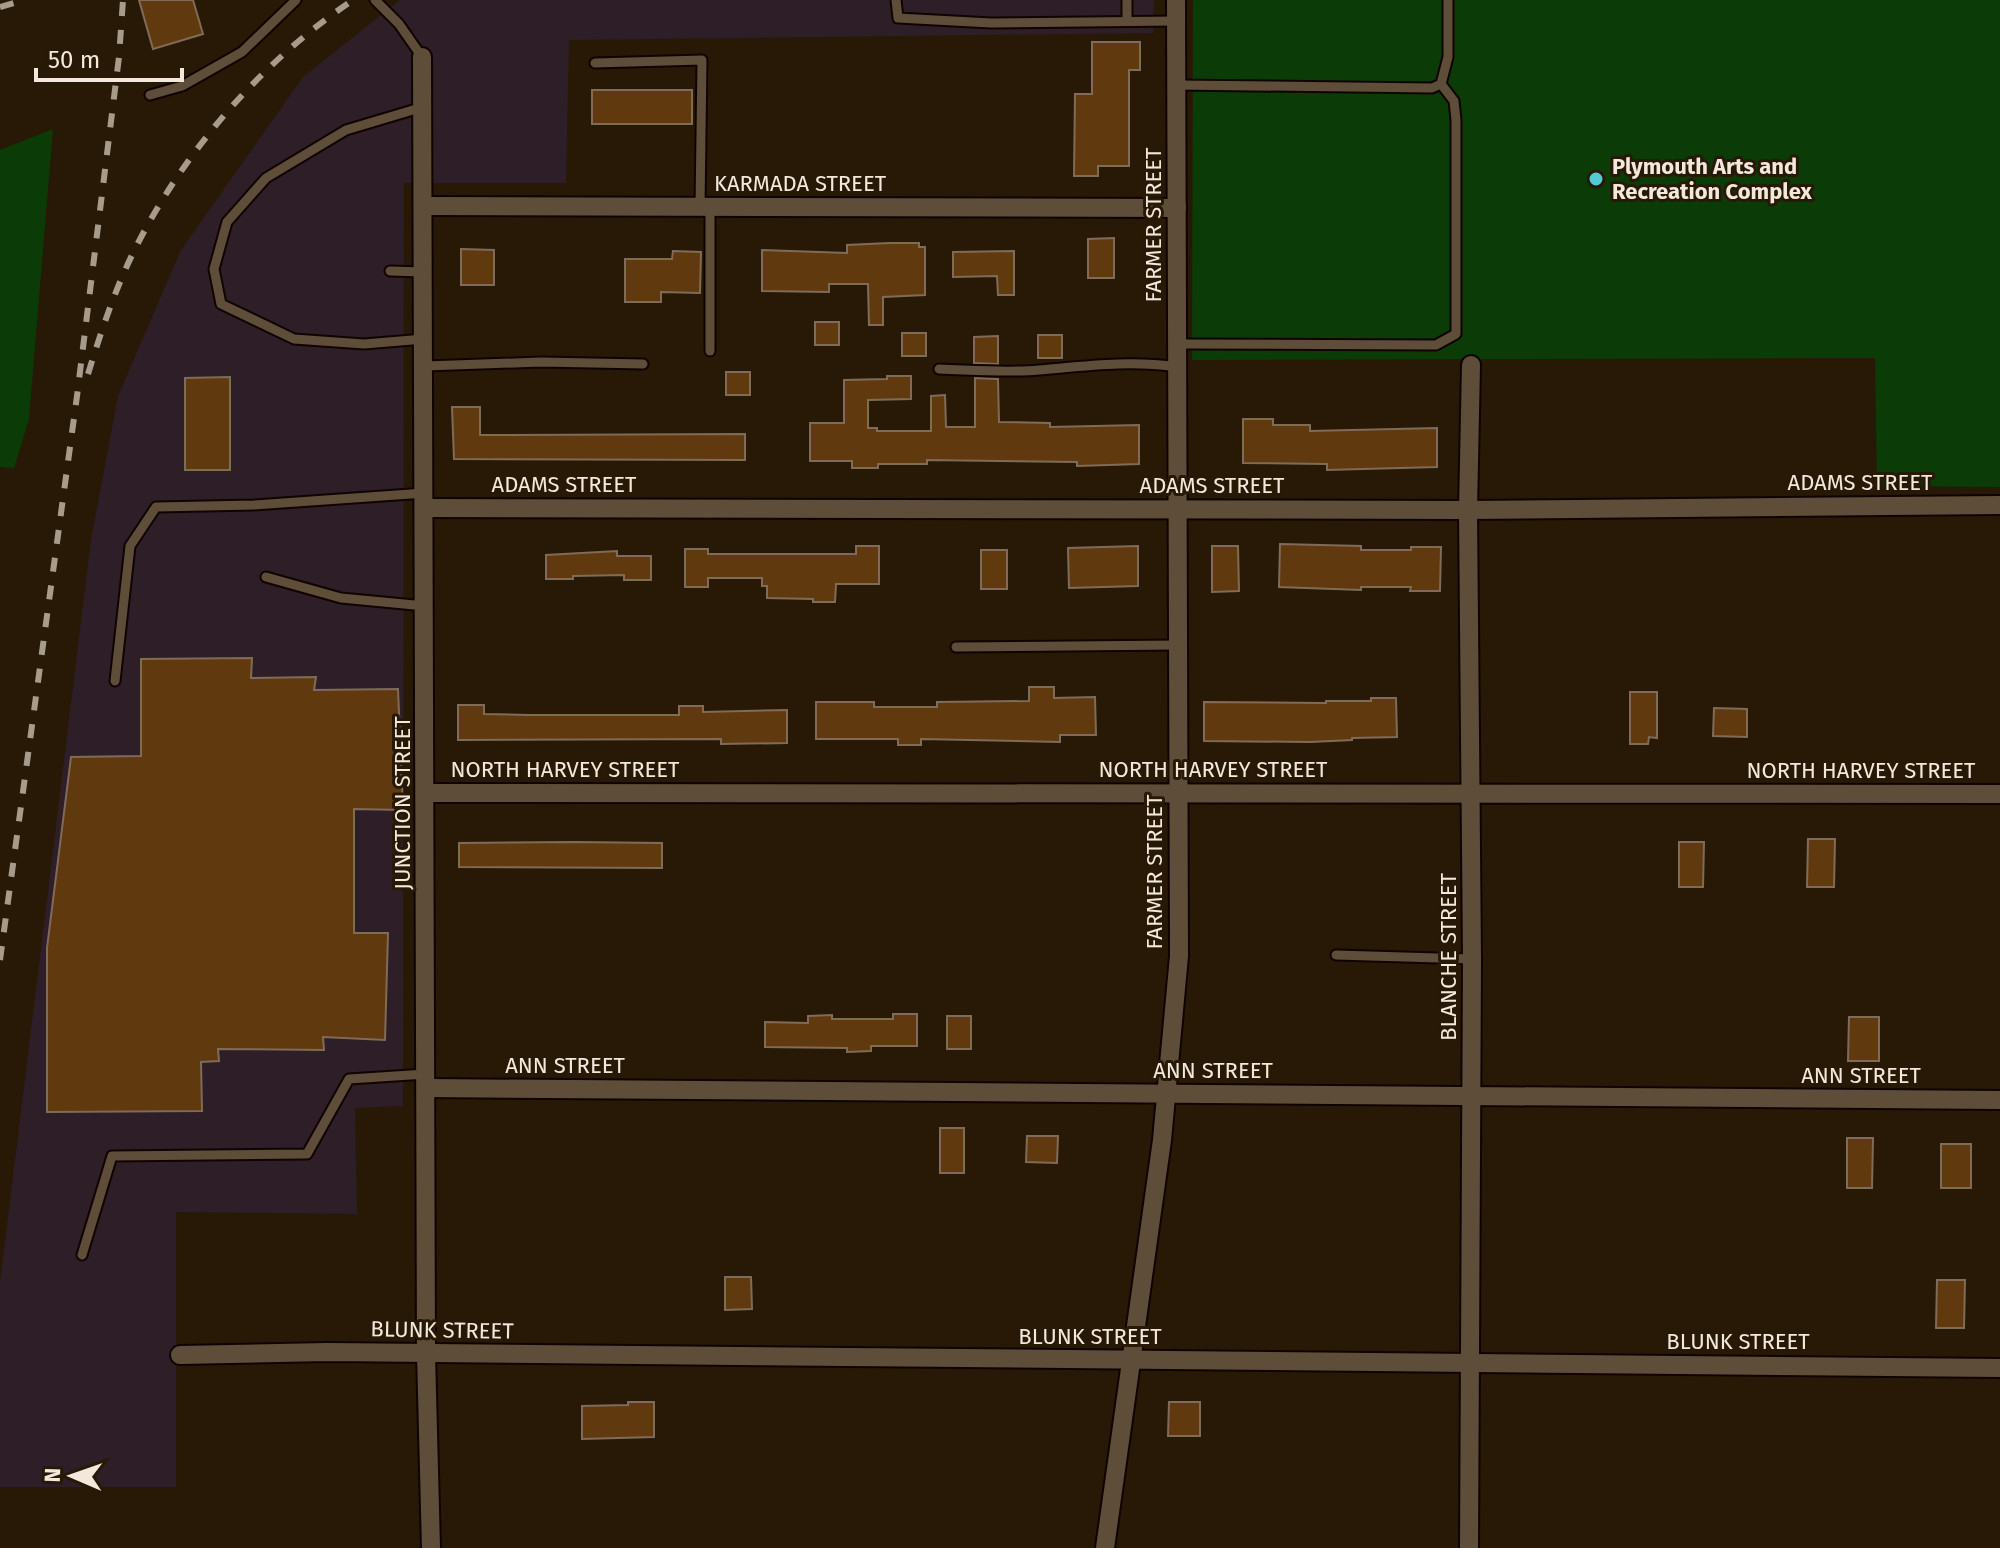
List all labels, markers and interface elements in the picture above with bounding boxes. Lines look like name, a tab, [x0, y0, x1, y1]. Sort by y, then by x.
scale bar	[36, 32, 182, 82]
text: 50 m	[48, 46, 100, 74]
street label: FARMER STREET	[1140, 147, 1167, 302]
place label: Plymouth Arts and Recreation Complex	[1612, 153, 1813, 205]
street label: KARMADA STREET	[714, 170, 887, 197]
marker: Plymouth Arts and Recreation Complex	[1587, 170, 1605, 188]
street label: ADAMS STREET	[1788, 469, 1933, 496]
street label: ADAMS STREET	[492, 471, 637, 498]
street label: ADAMS STREET	[1140, 472, 1285, 499]
street label: JUNCTION STREET	[389, 716, 416, 890]
street label: NORTH HARVEY STREET	[451, 756, 680, 783]
street label: NORTH HARVEY STREET	[1099, 756, 1328, 783]
street label: NORTH HARVEY STREET	[1747, 757, 1976, 784]
street label: FARMER STREET	[1141, 794, 1168, 949]
street label: BLANCHE STREET	[1435, 872, 1462, 1041]
street label: ANN STREET	[505, 1052, 625, 1079]
street label: ANN STREET	[1153, 1057, 1273, 1084]
street label: ANN STREET	[1801, 1062, 1921, 1089]
street label: BLUNK STREET	[370, 1315, 514, 1345]
street label: BLUNK STREET	[1018, 1323, 1162, 1350]
street label: BLUNK STREET	[1666, 1328, 1810, 1355]
north arrow	[32, 1436, 112, 1516]
text: N	[39, 1468, 66, 1483]

